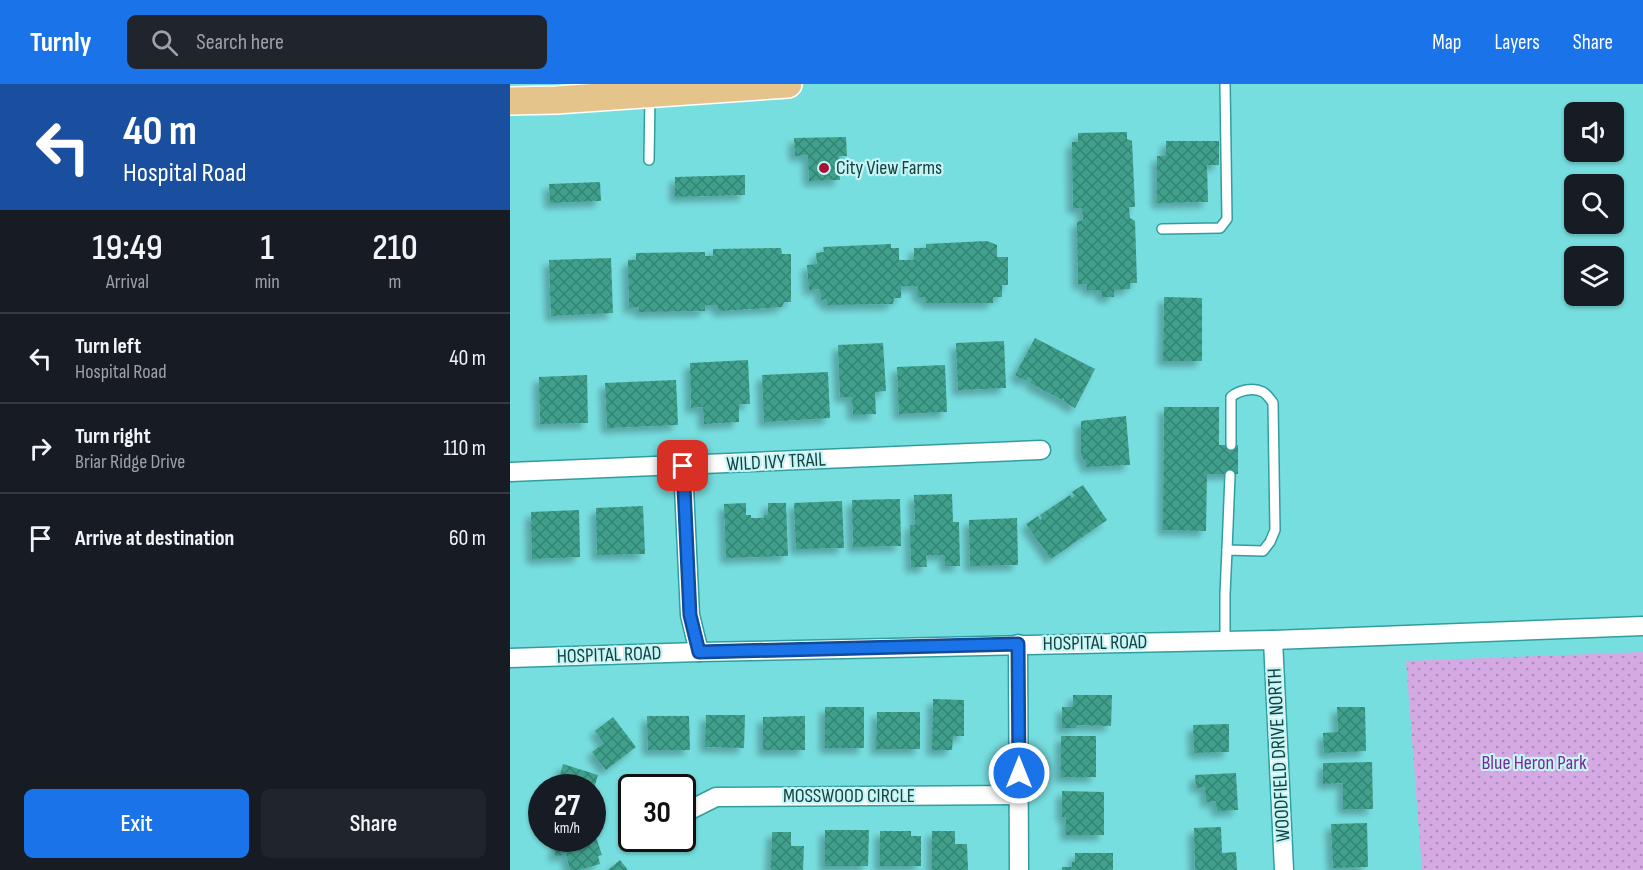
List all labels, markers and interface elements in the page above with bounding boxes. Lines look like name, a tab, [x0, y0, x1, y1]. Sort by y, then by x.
search box	[127, 15, 547, 69]
text: Turnly	[30, 26, 91, 59]
icon: search	[148, 26, 181, 59]
text: Search here	[196, 29, 284, 56]
text: Map	[1432, 30, 1461, 55]
text: Layers	[1494, 30, 1540, 55]
text: Share	[1573, 30, 1613, 55]
map controls	[1564, 102, 1624, 306]
button: sound	[1564, 102, 1624, 162]
text: 40 m	[123, 106, 197, 157]
icon: left	[24, 108, 102, 186]
place label: City View Farms	[836, 156, 942, 180]
text: Hospital Road	[123, 157, 247, 189]
marker: City View Farms	[817, 161, 831, 175]
button: search	[1564, 174, 1624, 234]
text: 19:49	[92, 227, 163, 270]
text: 1	[261, 227, 274, 270]
text: 210	[372, 227, 418, 270]
button: layers	[1564, 246, 1624, 306]
text: Arrival	[106, 270, 149, 294]
text: min	[255, 270, 280, 294]
text: m	[389, 270, 401, 294]
text: Turn left	[75, 333, 141, 360]
icon: left	[24, 342, 57, 375]
text: 40 m	[449, 345, 486, 372]
text: Hospital Road	[75, 360, 167, 384]
text: Turn right	[75, 423, 151, 450]
icon: right	[24, 432, 57, 465]
text: 110 m	[443, 435, 486, 462]
pin	[657, 440, 708, 491]
street label: WILD IVY TRAIL	[726, 447, 827, 477]
icon: arrive	[666, 449, 699, 482]
text: Briar Ridge Drive	[75, 450, 185, 474]
icon: arrive	[24, 522, 57, 555]
text: Arrive at destination	[75, 525, 234, 552]
text: 60 m	[449, 525, 486, 552]
street label: HOSPITAL ROAD	[1042, 630, 1148, 656]
street label: HOSPITAL ROAD	[556, 641, 662, 669]
street label: WOODFIELD DRIVE NORTH	[1262, 668, 1296, 842]
position arrow	[987, 741, 1051, 805]
park label: Blue Heron Park	[1481, 751, 1587, 775]
speed limit sign: 30	[618, 774, 696, 852]
street label: MOSSWOOD CIRCLE	[783, 784, 915, 808]
text: 27	[554, 788, 580, 824]
button: Exit	[24, 789, 249, 858]
button: Share	[261, 789, 486, 858]
text: km/h	[554, 819, 580, 838]

